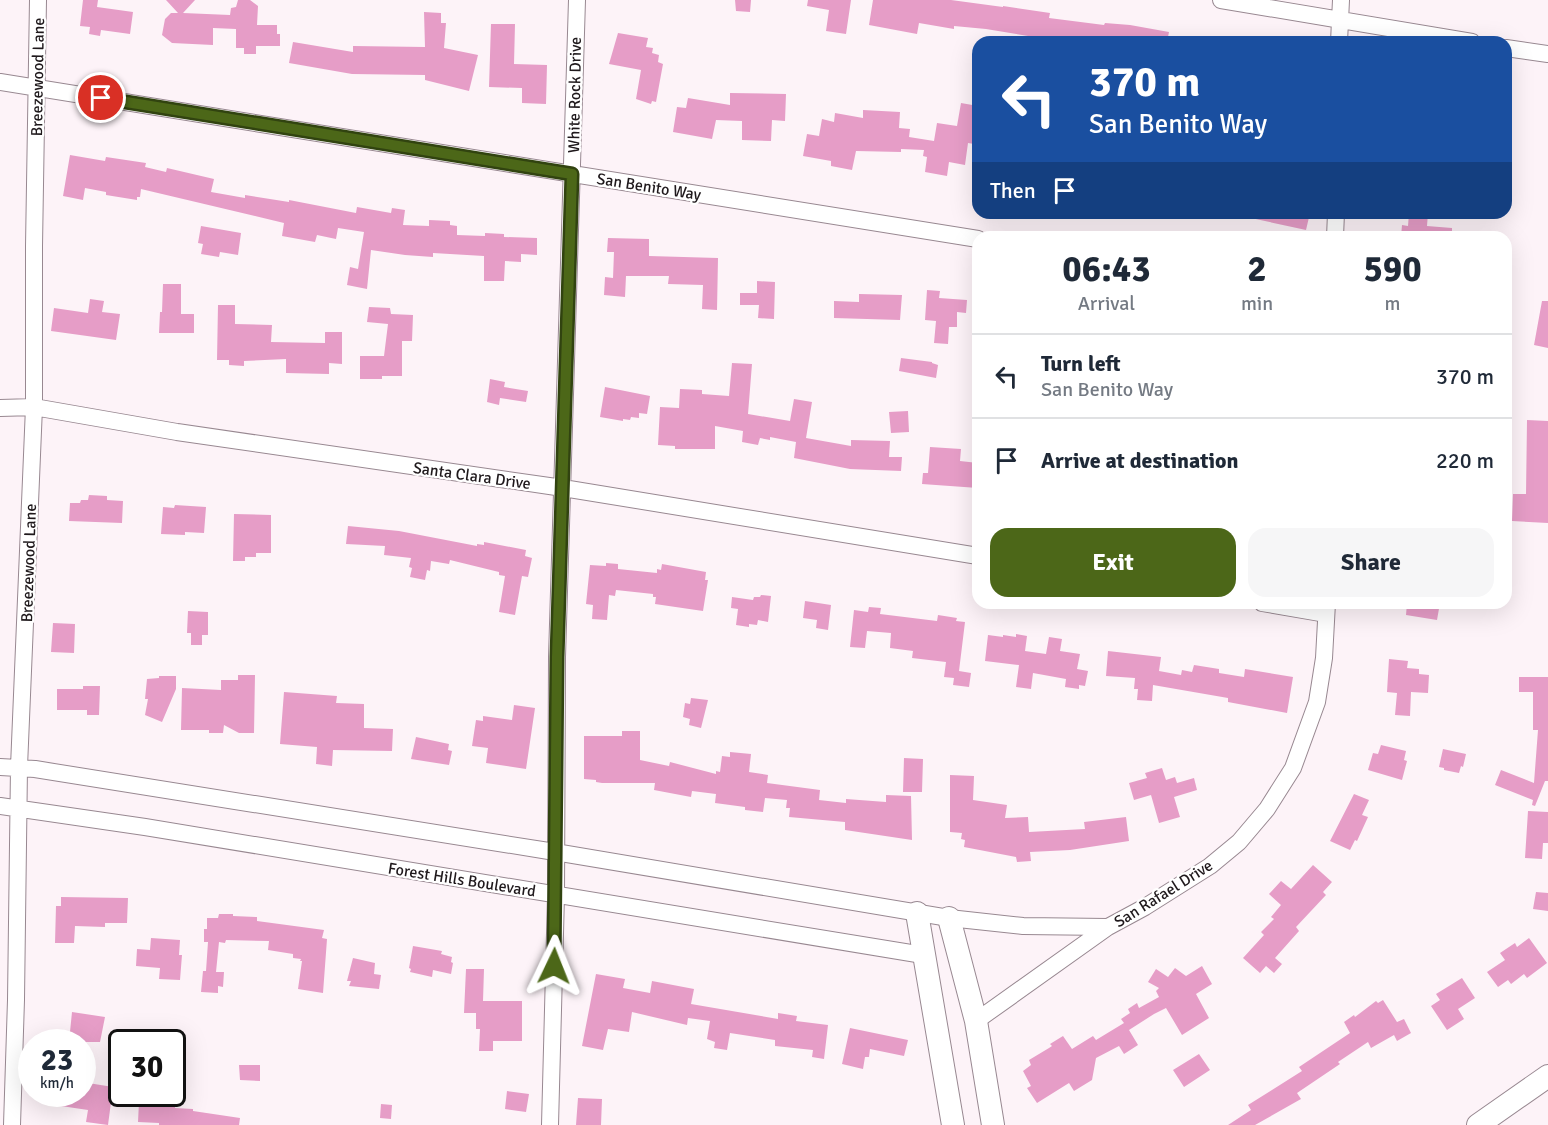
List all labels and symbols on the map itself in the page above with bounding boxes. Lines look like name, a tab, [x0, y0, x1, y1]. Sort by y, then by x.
street label: Breezewood Lane	[27, 17, 49, 137]
street label: White Rock Drive	[564, 37, 586, 153]
pin	[75, 72, 126, 123]
street label: San Benito Way	[595, 169, 703, 205]
street label: Santa Clara Drive	[412, 458, 532, 494]
street label: Breezewood Lane	[17, 503, 41, 623]
street label: San Rafael Drive	[1111, 856, 1216, 932]
street label: Forest Hills Boulevard	[386, 858, 537, 902]
position arrow	[522, 934, 586, 998]
speed limit sign: 30	[108, 1029, 186, 1107]

